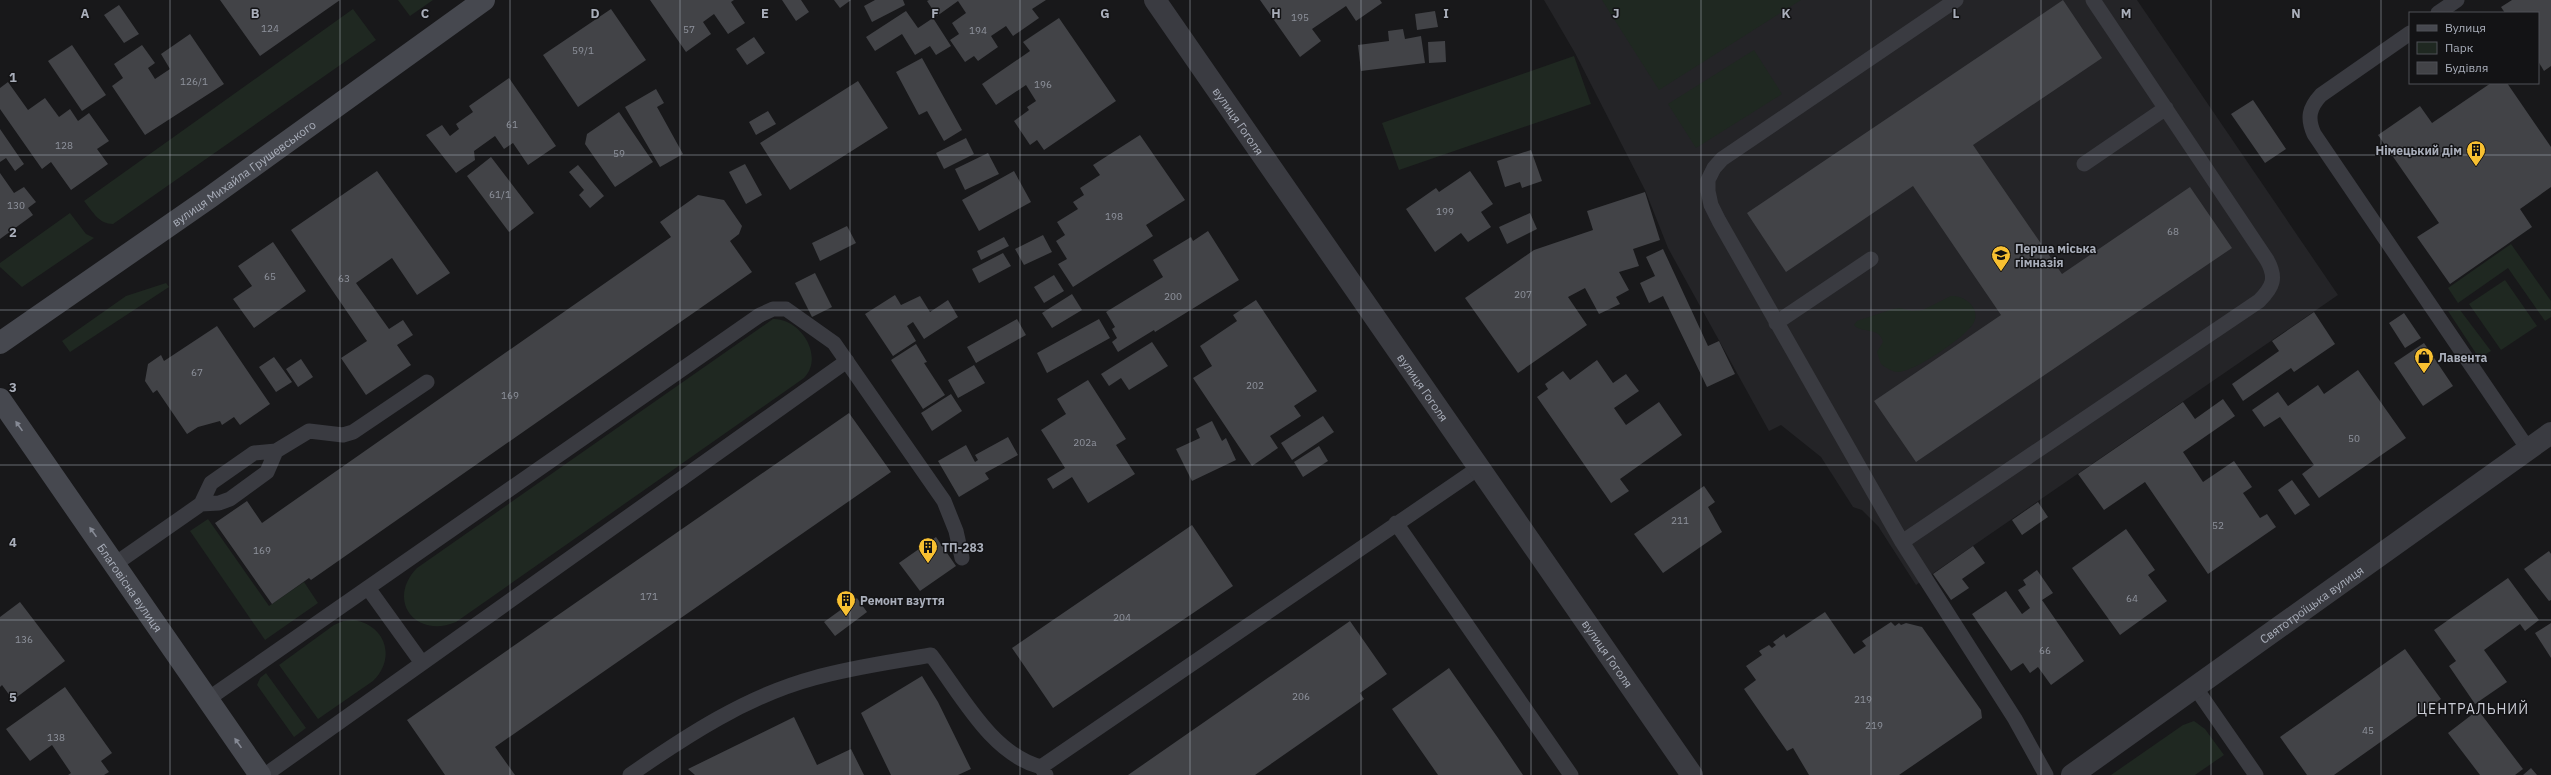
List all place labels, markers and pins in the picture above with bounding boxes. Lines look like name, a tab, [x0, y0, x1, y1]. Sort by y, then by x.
building icon: Німецький дім	[2465, 139, 2487, 167]
place label: Німецький дім	[2375, 143, 2462, 158]
place label: Перша міська гімназія	[2015, 241, 2096, 270]
school or university icon: Перша міська гімназія	[1990, 244, 2012, 272]
shop icon: Лавента	[2413, 346, 2435, 374]
place label: Лавента	[2438, 350, 2488, 365]
building icon: ТП-283	[917, 536, 939, 564]
place label: ТП-283	[942, 540, 984, 555]
building icon: Ремонт взуття	[835, 589, 857, 617]
place label: Ремонт взуття	[860, 593, 945, 608]

